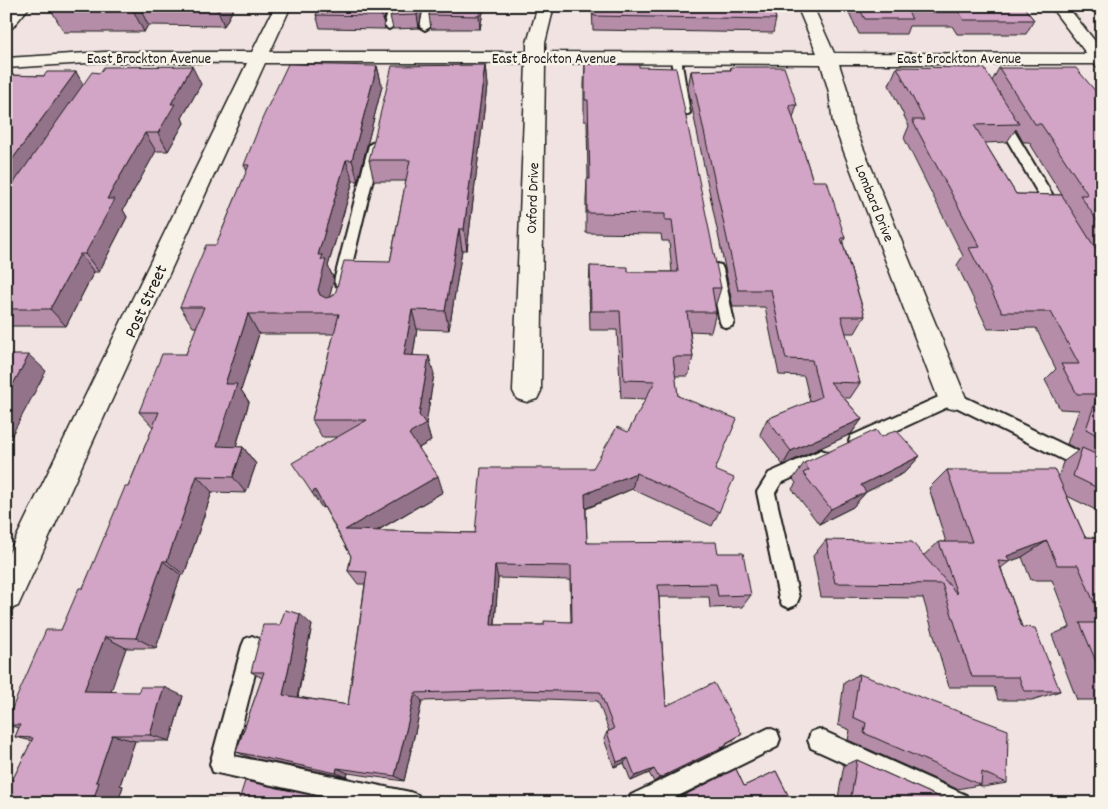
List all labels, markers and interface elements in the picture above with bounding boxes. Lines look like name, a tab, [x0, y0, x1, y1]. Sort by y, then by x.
street label: East Brockton Avenue	[87, 49, 212, 71]
street label: East Brockton Avenue	[492, 49, 617, 71]
street label: East Brockton Avenue	[897, 49, 1022, 71]
street label: Oxford Drive	[522, 162, 546, 234]
street label: Lombard Drive	[848, 162, 899, 246]
street label: Post Street	[119, 261, 175, 343]

